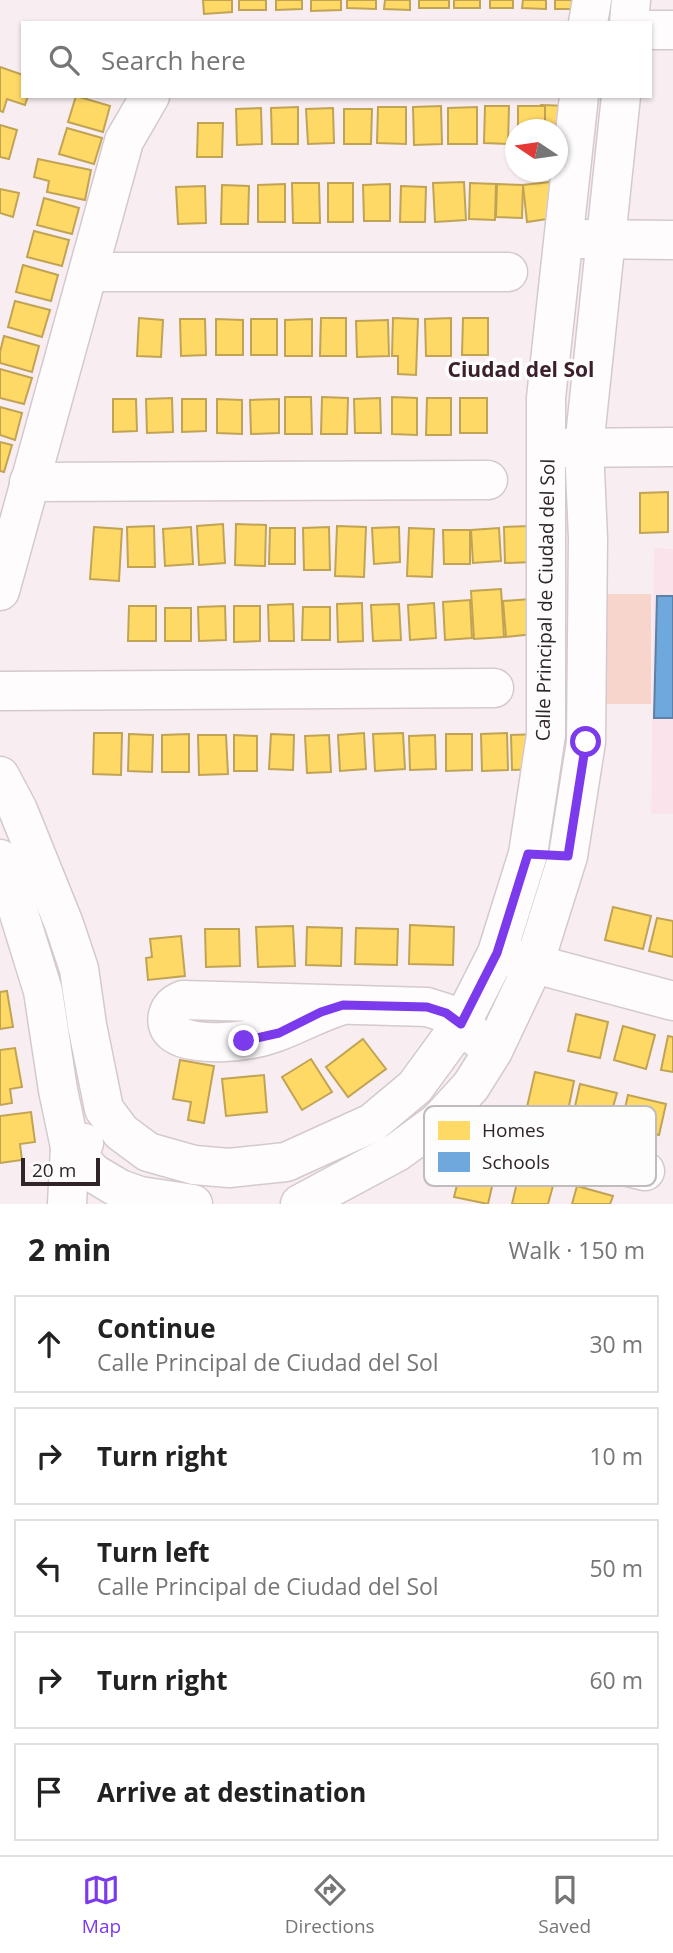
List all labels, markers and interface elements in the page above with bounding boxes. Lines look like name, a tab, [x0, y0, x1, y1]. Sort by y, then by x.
search box	[21, 21, 652, 98]
icon: search	[45, 41, 83, 79]
text: Search here	[101, 42, 246, 78]
north arrow	[505, 119, 568, 182]
district label: Ciudad del Sol	[448, 355, 594, 383]
street label: Calle Principal de Ciudad del Sol	[530, 459, 560, 741]
route start	[570, 726, 601, 757]
route end	[228, 1025, 259, 1056]
legend	[424, 1106, 656, 1186]
text: Homes	[482, 1117, 545, 1143]
text: Schools	[482, 1149, 550, 1175]
scale bar	[21, 1155, 100, 1187]
text: 20 m	[32, 1157, 76, 1183]
text: 2 min	[28, 1229, 111, 1270]
text: Walk · 150 m	[508, 1234, 645, 1266]
text: Continue	[97, 1310, 216, 1346]
icon: ahead	[30, 1325, 68, 1363]
text: 30 m	[589, 1328, 643, 1360]
text: Calle Principal de Ciudad del Sol	[97, 1346, 439, 1378]
icon: right	[30, 1437, 68, 1475]
text: Turn right	[97, 1438, 228, 1474]
text: 10 m	[589, 1440, 643, 1472]
text: Turn left	[97, 1534, 209, 1570]
icon: left	[30, 1549, 68, 1587]
text: 50 m	[589, 1552, 643, 1584]
text: Calle Principal de Ciudad del Sol	[97, 1570, 439, 1602]
icon: right	[30, 1661, 68, 1699]
text: Turn right	[97, 1662, 228, 1698]
text: 60 m	[589, 1664, 643, 1696]
icon: arrive	[30, 1773, 68, 1811]
text: Arrive at destination	[97, 1774, 366, 1810]
tab: Map	[82, 1871, 121, 1939]
tab: Directions	[285, 1871, 375, 1939]
tab: Saved	[538, 1871, 591, 1939]

